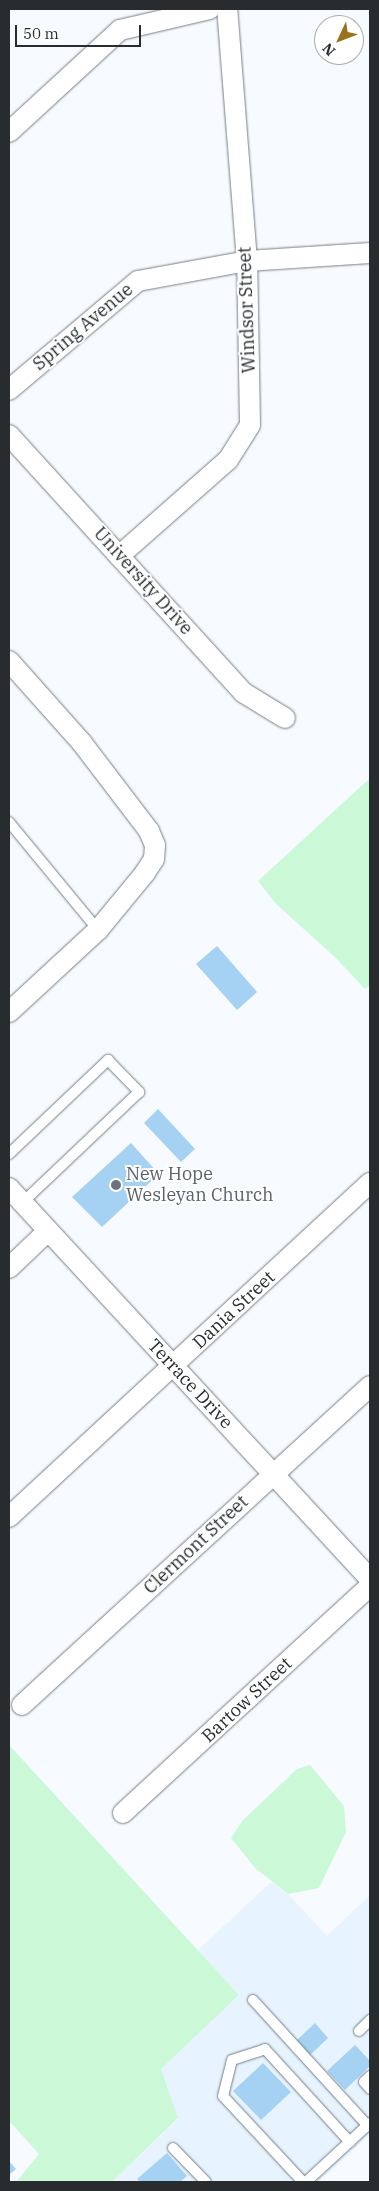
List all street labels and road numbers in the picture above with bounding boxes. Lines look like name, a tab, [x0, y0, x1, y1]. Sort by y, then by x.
street label: Windsor Street	[234, 246, 260, 374]
street label: Spring Avenue	[29, 279, 137, 375]
street label: University Drive	[89, 523, 197, 639]
street label: Dania Street	[189, 1267, 279, 1353]
street label: Terrace Drive	[143, 1335, 237, 1433]
street label: Clermont Street	[139, 1491, 253, 1599]
street label: Bartow Street	[198, 1653, 296, 1747]

